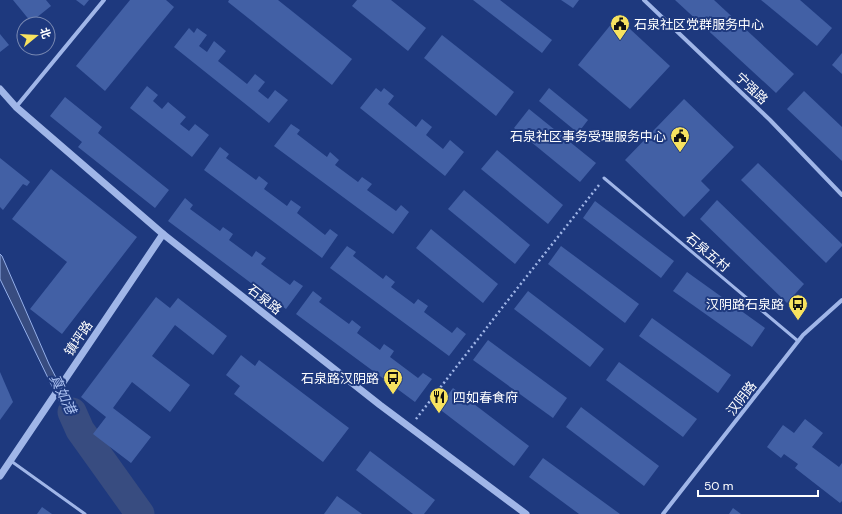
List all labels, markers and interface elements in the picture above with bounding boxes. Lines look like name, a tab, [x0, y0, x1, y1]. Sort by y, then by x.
public building icon: 石泉社区党群服务中心	[609, 13, 631, 41]
north arrow	[16, 16, 56, 56]
place label: 石泉社区党群服务中心	[634, 16, 764, 33]
text: 北	[37, 26, 54, 40]
street label: 宁强路	[732, 69, 772, 108]
public building icon: 石泉社区事务受理服务中心	[669, 125, 691, 153]
place label: 石泉社区事务受理服务中心	[510, 128, 666, 145]
street label: 石泉五村	[682, 229, 733, 276]
street label: 石泉路	[244, 281, 285, 318]
bus stop icon: 汉阴路石泉路	[787, 293, 809, 321]
place label: 汉阴路石泉路	[706, 296, 784, 313]
street label: 镇坪路	[60, 317, 96, 359]
bus stop icon: 石泉路汉阴路	[382, 367, 404, 395]
place label: 石泉路汉阴路	[301, 370, 379, 387]
water label: 真如港	[46, 371, 81, 419]
street label: 汉阴路	[723, 378, 760, 419]
restaurant icon: 四如春食府	[428, 386, 450, 414]
place label: 四如春食府	[453, 389, 518, 406]
scale bar	[698, 472, 818, 498]
text: 50 m	[704, 478, 733, 494]

